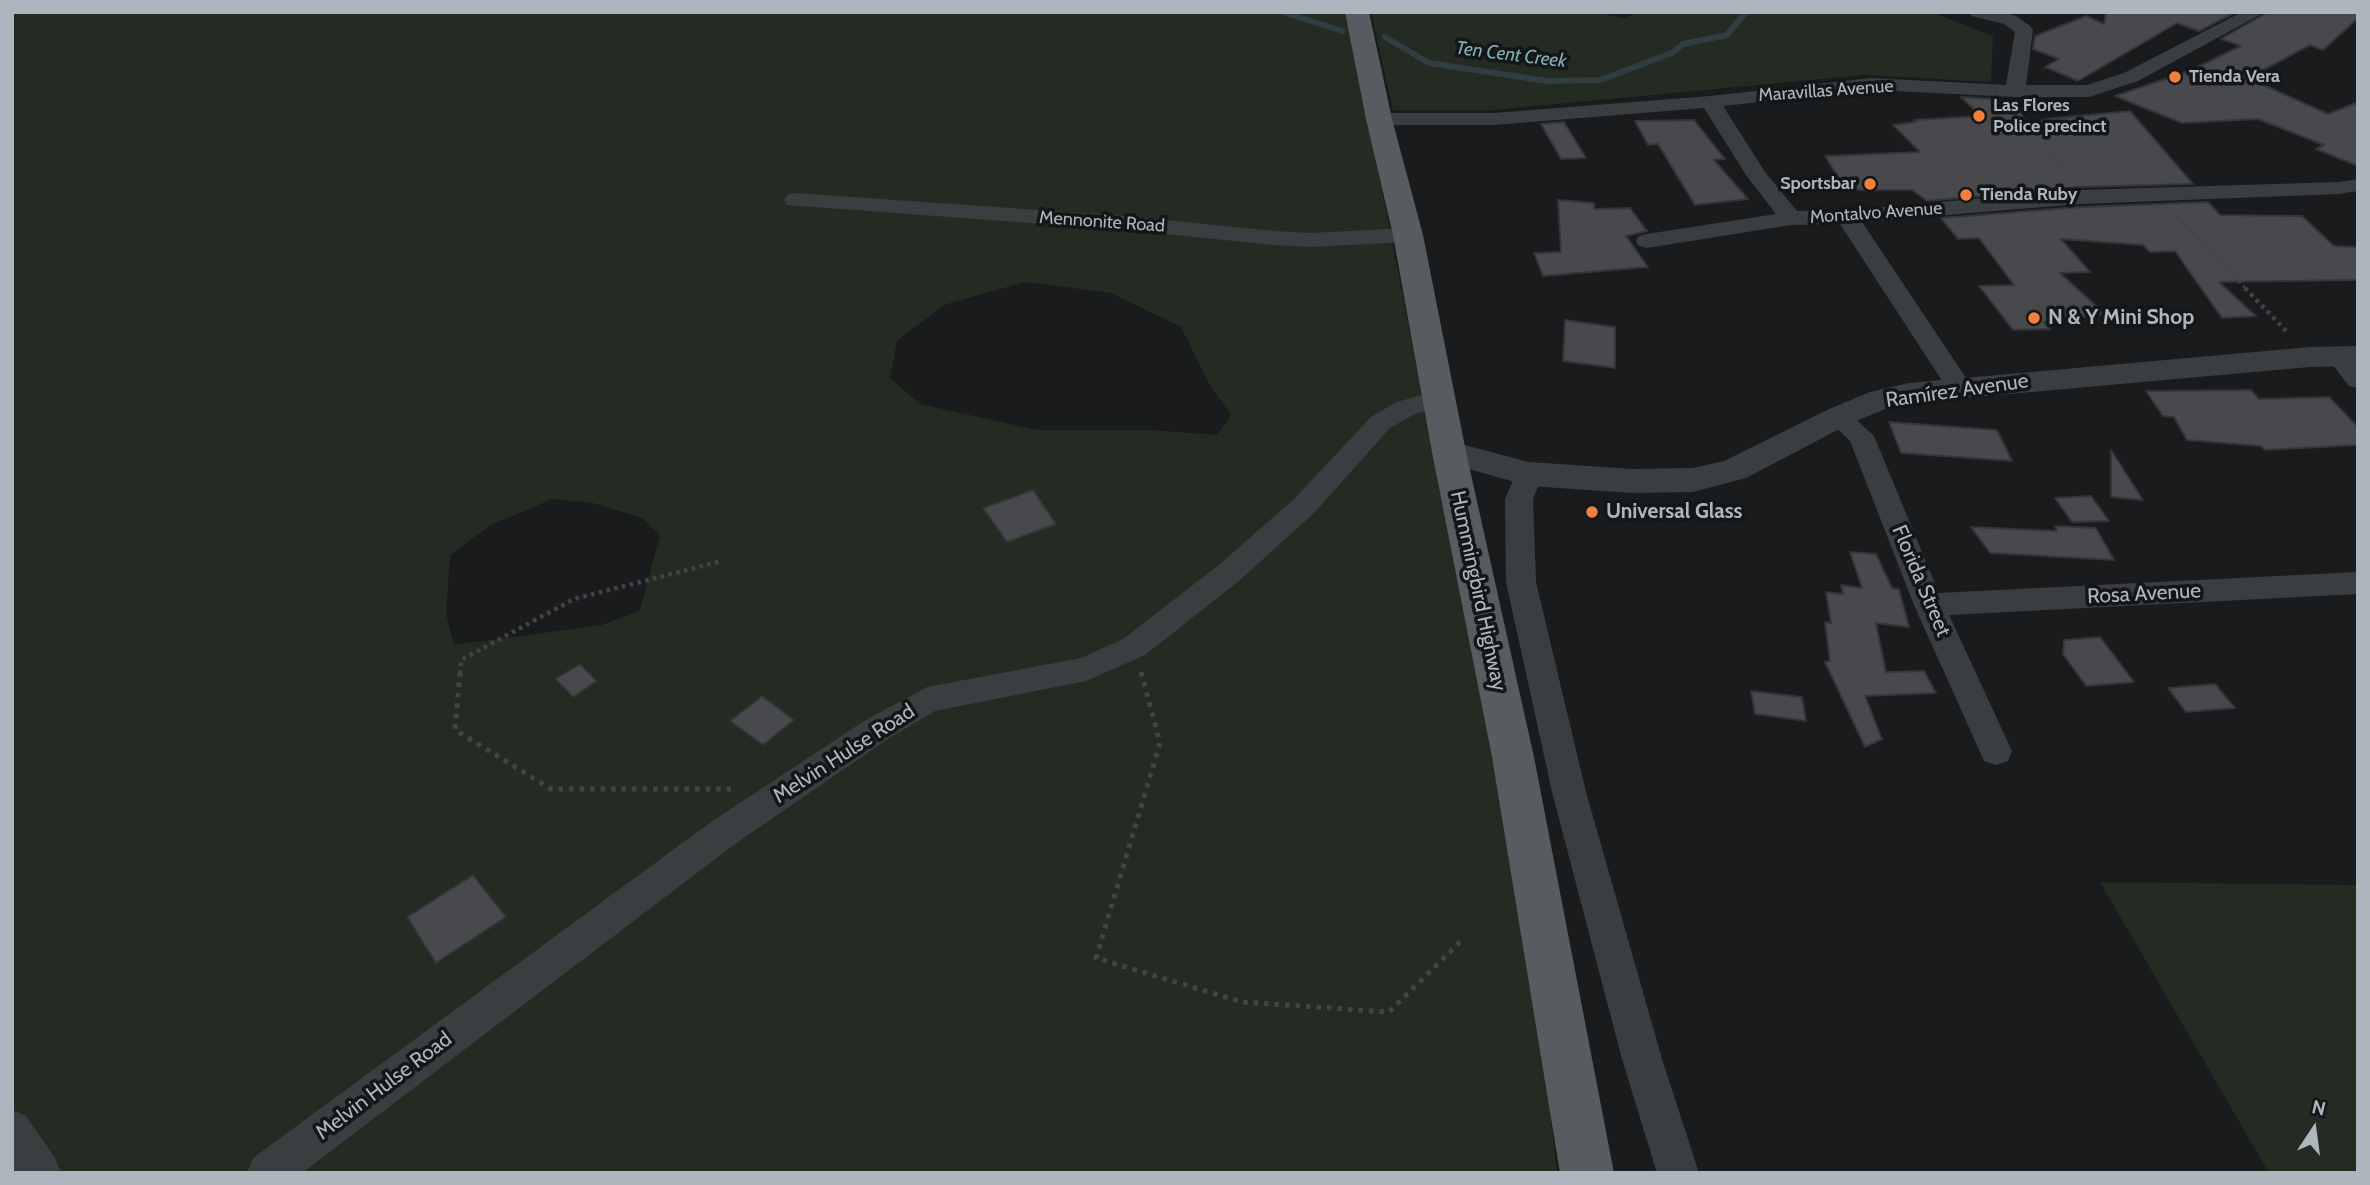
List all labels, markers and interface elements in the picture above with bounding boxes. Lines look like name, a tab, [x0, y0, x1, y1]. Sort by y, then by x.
water label: Ten Cent Creek	[1454, 37, 1568, 73]
place label: Tienda Vera	[2189, 66, 2280, 88]
marker: Tienda Vera	[2167, 69, 2183, 85]
street label: Maravillas Avenue	[1758, 76, 1894, 106]
place label: Las Flores Police precinct	[1993, 95, 2106, 138]
marker: Las Flores Police precinct	[1971, 108, 1987, 124]
place label: Sportsbar	[1780, 173, 1856, 195]
marker: Sportsbar	[1862, 176, 1878, 192]
place label: Tienda Ruby	[1980, 184, 2077, 206]
marker: Tienda Ruby	[1958, 187, 1974, 203]
street label: Montalvo Avenue	[1809, 198, 1943, 228]
street label: Mennonite Road	[1038, 207, 1166, 237]
place label: N & Y Mini Shop	[2048, 305, 2194, 331]
marker: N & Y Mini Shop	[2026, 310, 2042, 326]
street label: Ramírez Avenue	[1884, 369, 2030, 413]
street label: Hummingbird Highway	[1444, 489, 1512, 693]
place label: Universal Glass	[1606, 499, 1742, 525]
marker: Universal Glass	[1584, 504, 1600, 520]
street label: Florida Street	[1886, 521, 1956, 641]
street label: Rosa Avenue	[2086, 578, 2202, 610]
street label: Melvin Hulse Road	[768, 699, 920, 809]
street label: Melvin Hulse Road	[311, 1027, 457, 1145]
north arrow	[2279, 1094, 2349, 1164]
text: N	[2310, 1095, 2328, 1121]

